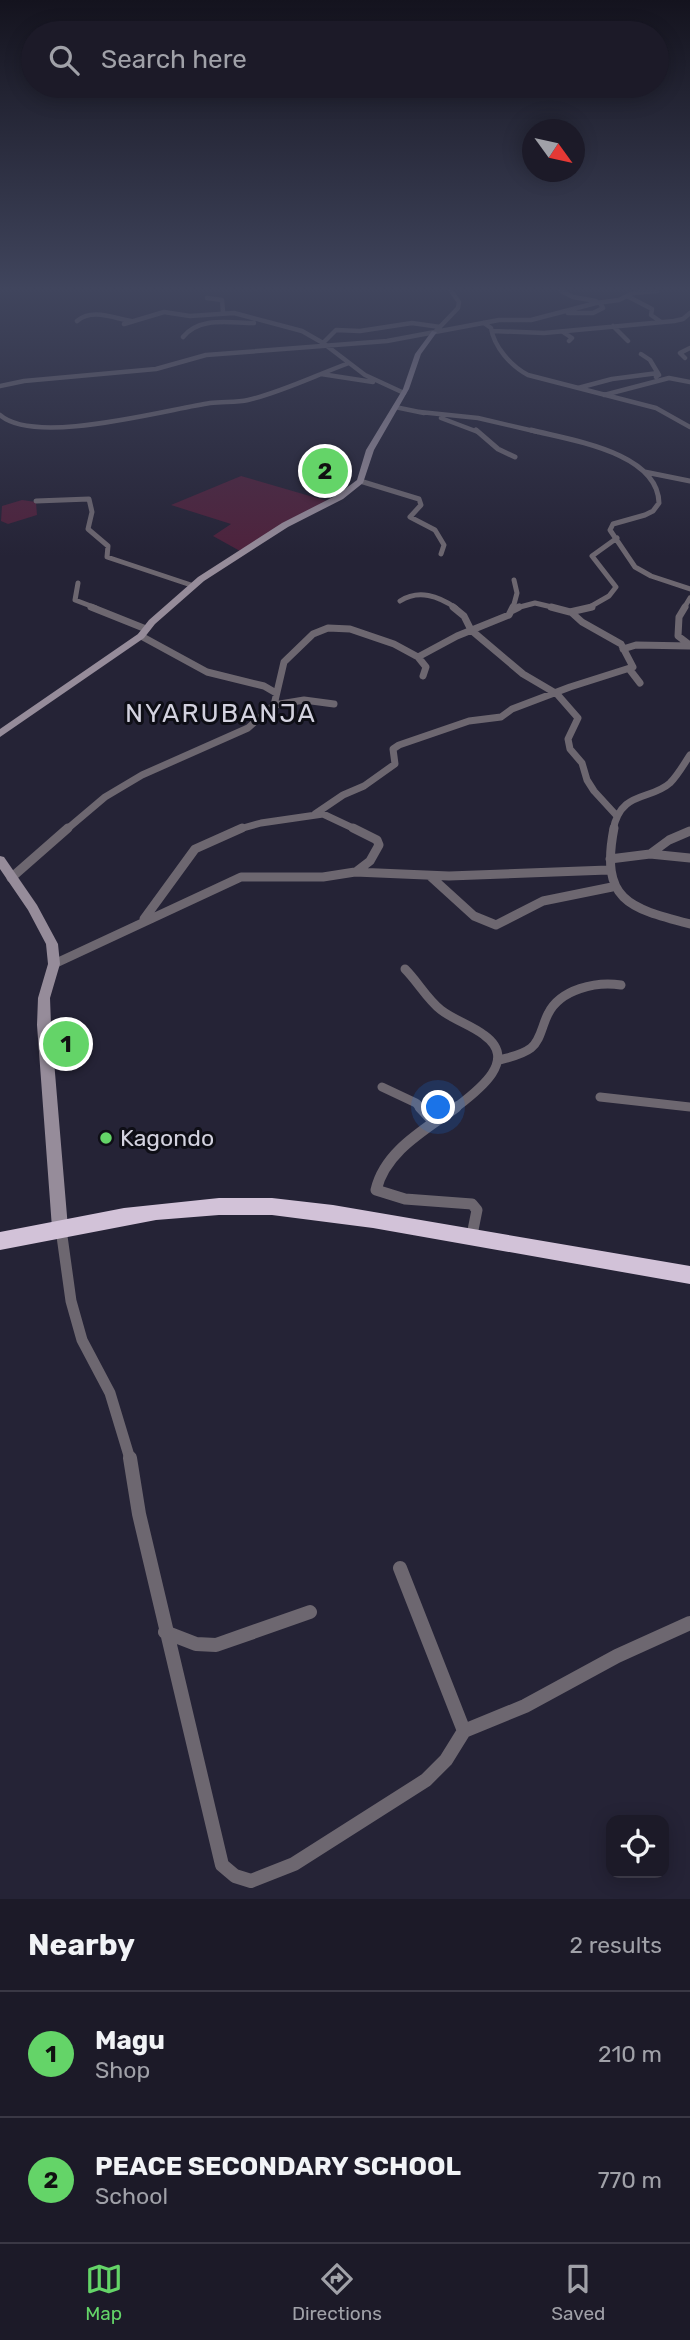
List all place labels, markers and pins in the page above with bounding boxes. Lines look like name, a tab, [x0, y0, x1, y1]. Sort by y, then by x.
pin: 2	[302, 445, 348, 497]
pin: 1	[43, 1018, 89, 1070]
place label: Kagondo	[120, 1124, 214, 1152]
marker: Kagondo	[98, 1130, 114, 1146]

